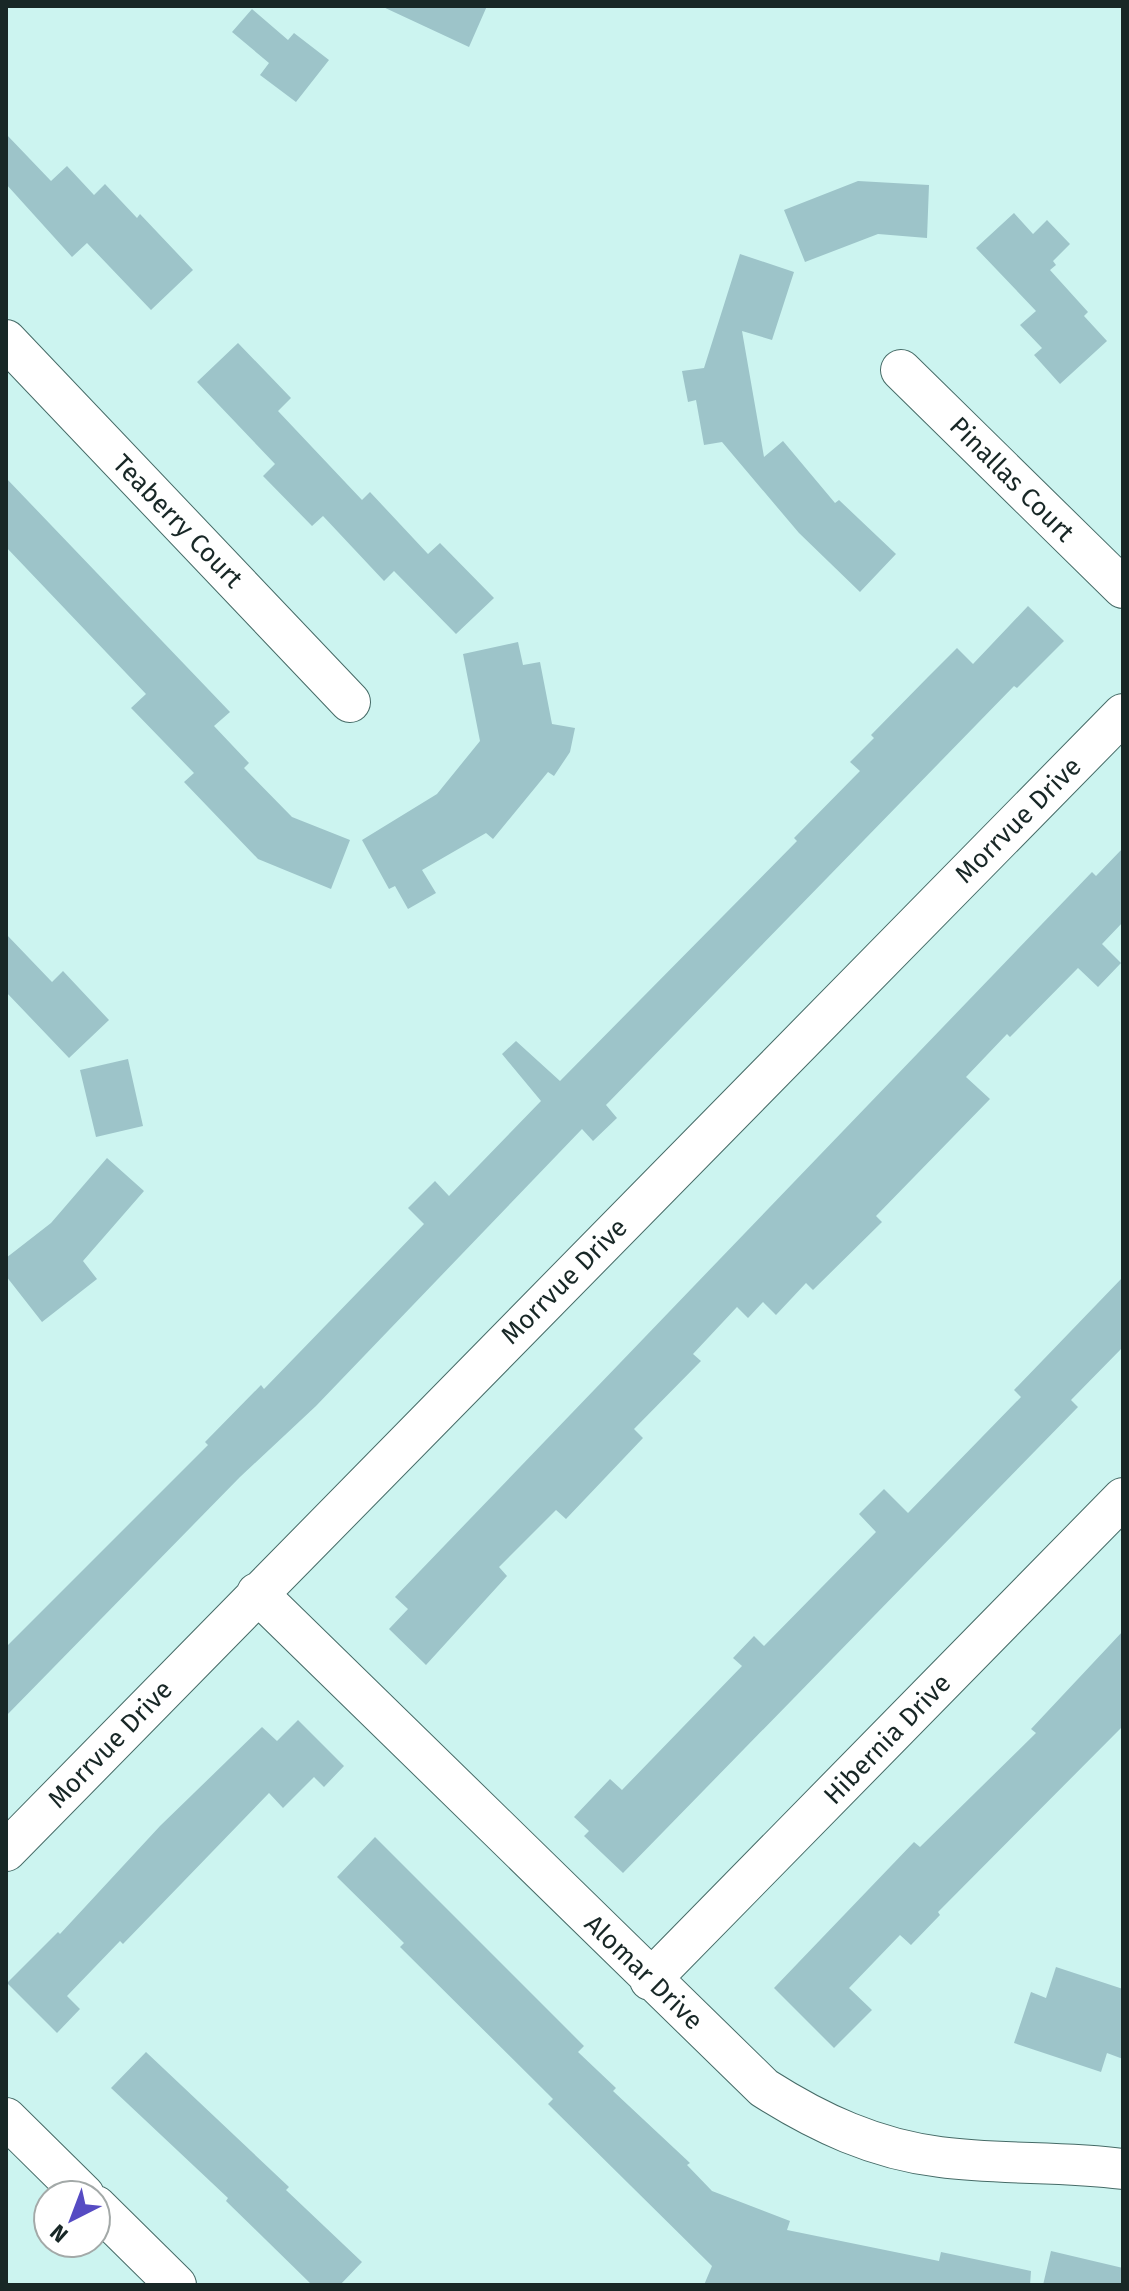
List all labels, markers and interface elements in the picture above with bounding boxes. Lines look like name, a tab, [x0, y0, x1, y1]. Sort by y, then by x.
street label: Pinallas Court	[943, 411, 1081, 549]
street label: Teaberry Court	[106, 448, 249, 595]
street label: Morrvue Drive	[949, 751, 1088, 890]
street label: Morrvue Drive	[495, 1212, 634, 1351]
street label: Hibernia Drive	[817, 1668, 957, 1811]
street label: Morrvue Drive	[42, 1674, 179, 1815]
street label: Alomar Drive	[578, 1908, 709, 2036]
north arrow	[32, 2179, 112, 2259]
text: N	[44, 2219, 73, 2248]

